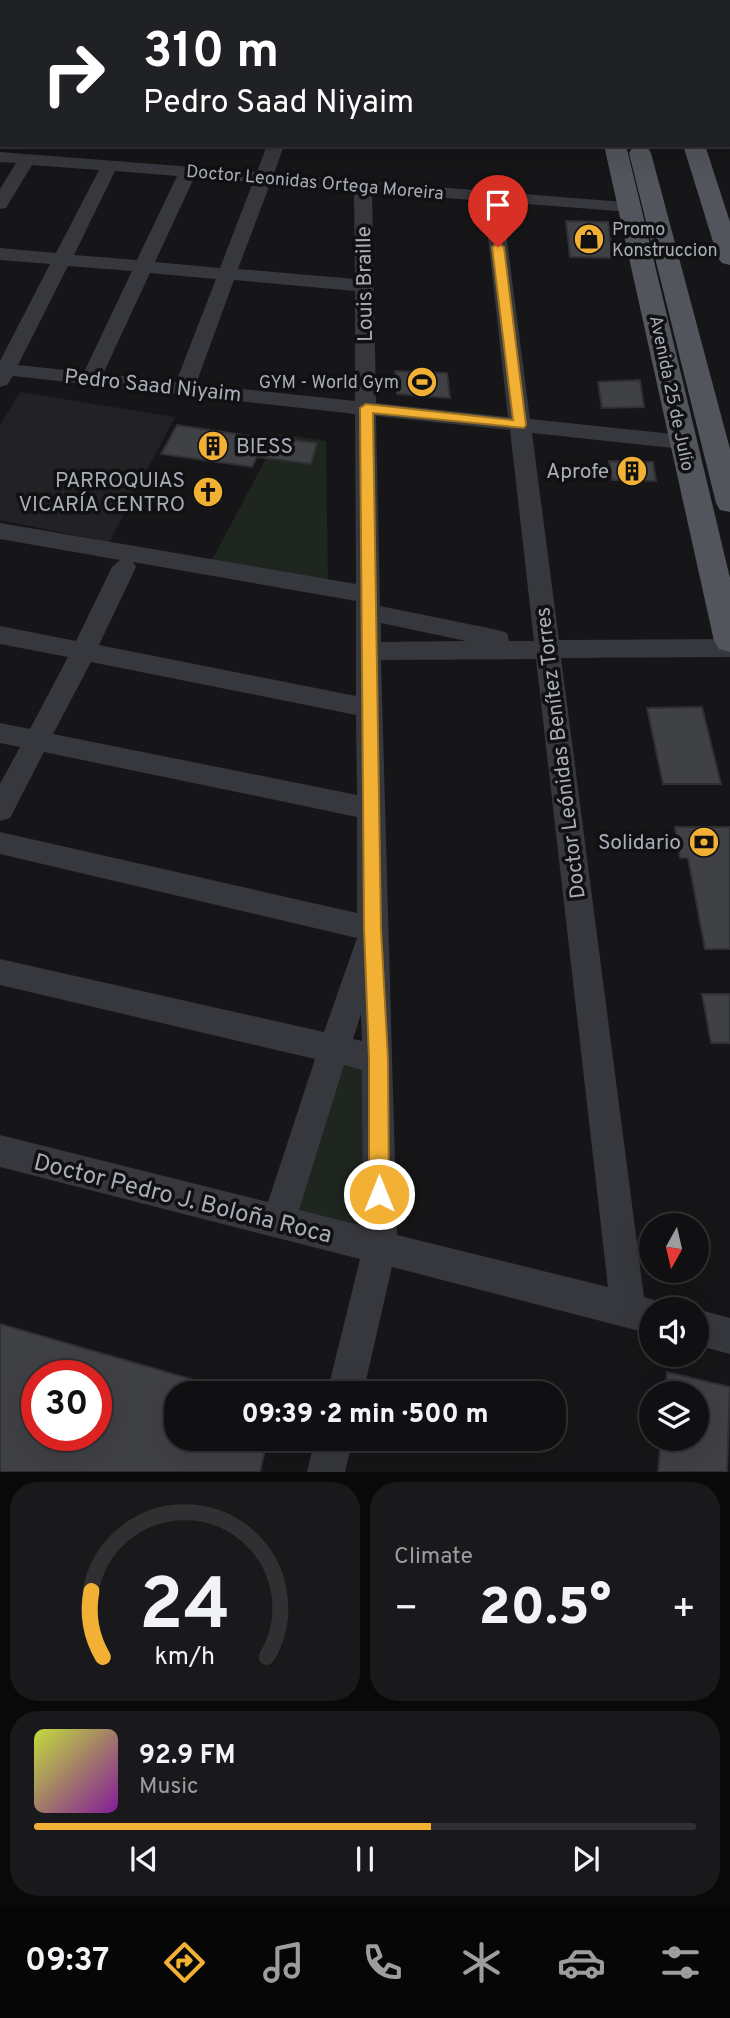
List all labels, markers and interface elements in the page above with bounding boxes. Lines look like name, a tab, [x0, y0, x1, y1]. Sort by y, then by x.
text: 310 m	[143, 23, 279, 85]
icon: right	[28, 28, 119, 119]
text: Pedro Saad Niyaim	[143, 84, 414, 124]
street label: Doctor Leonidas Ortega Moreira	[185, 161, 445, 206]
pin	[468, 175, 528, 247]
icon: arrive	[479, 186, 517, 224]
place label: Promo Konstruccion	[612, 219, 718, 263]
shop icon: Promo Konstruccion	[572, 222, 606, 256]
street label: Louis Braille	[351, 226, 380, 342]
street label: Avenida 25 de Julio	[643, 313, 698, 473]
street label: Pedro Saad Niyaim	[63, 364, 243, 409]
sports icon: GYM - World Gym	[405, 365, 439, 399]
place label: GYM - World Gym	[259, 372, 399, 395]
building icon: BIESS	[196, 429, 230, 463]
place label: BIESS	[236, 434, 293, 461]
building icon: Aprofe	[615, 454, 649, 488]
place label: Aprofe	[546, 459, 609, 486]
place label: PARROQUIAS VICARÍA CENTRO	[18, 468, 185, 519]
church icon: PARROQUIAS VICARÍA CENTRO	[191, 475, 225, 509]
street label: Doctor Leónidas Benítez Torres	[530, 605, 593, 900]
bank icon: Solidario	[687, 825, 721, 859]
place label: Solidario	[598, 830, 681, 857]
street label: Doctor Pedro J. Boloña Roca	[30, 1148, 335, 1252]
position arrow	[342, 1157, 416, 1231]
north arrow	[639, 1213, 709, 1283]
map controls	[639, 1213, 709, 1451]
button: sound	[639, 1297, 709, 1367]
speed limit sign: 30	[21, 1360, 112, 1451]
button: layers	[639, 1381, 709, 1451]
text: 09:39 · 2 min · 500 m	[241, 1399, 489, 1432]
text: Climate	[394, 1543, 473, 1572]
text: 24	[139, 1564, 231, 1656]
text: 20.5°	[479, 1577, 611, 1643]
text: −	[394, 1586, 419, 1635]
text: +	[671, 1586, 696, 1635]
text: km/h	[155, 1642, 215, 1674]
text: 92.9 FM	[139, 1740, 236, 1773]
text: Music	[139, 1773, 199, 1802]
icon: previous	[125, 1840, 163, 1878]
icon: pause	[346, 1840, 384, 1878]
icon: next	[567, 1840, 605, 1878]
icon: directions	[160, 1938, 209, 1987]
icon: music	[259, 1938, 308, 1987]
icon: phone	[358, 1938, 407, 1987]
icon: climate	[457, 1938, 506, 1987]
icon: car	[557, 1938, 606, 1987]
icon: filters	[656, 1938, 705, 1987]
text: 09:37	[25, 1942, 109, 1982]

